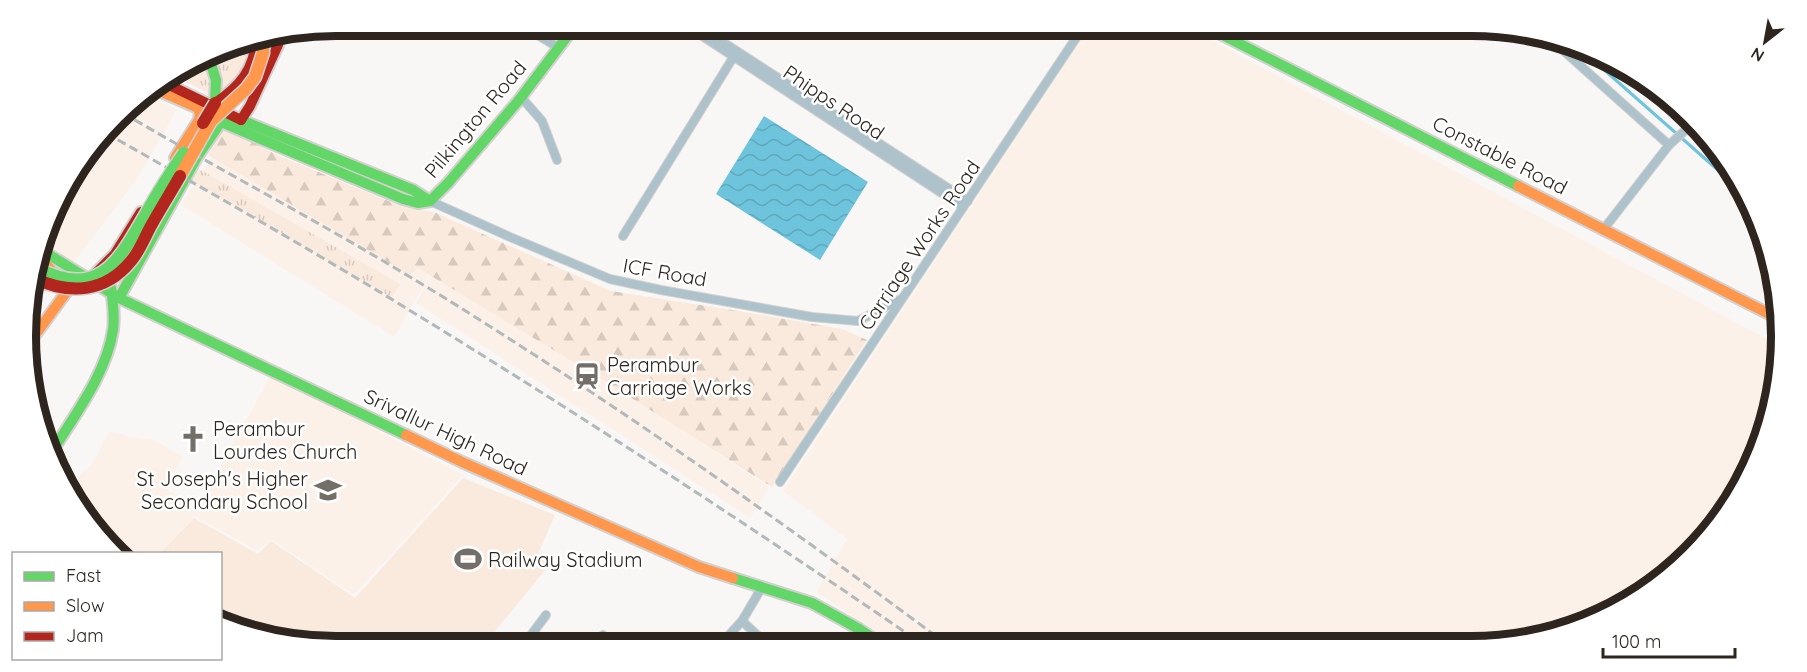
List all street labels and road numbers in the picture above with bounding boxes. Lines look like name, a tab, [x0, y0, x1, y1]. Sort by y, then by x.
street label: Pilkington Road	[419, 55, 531, 183]
street label: Phipps Road	[779, 59, 889, 145]
street label: Constable Road	[1428, 110, 1572, 200]
street label: Carriage Works Road	[853, 155, 985, 335]
street label: ICF Road	[621, 252, 709, 292]
street label: Srivallur High Road	[360, 383, 532, 481]

